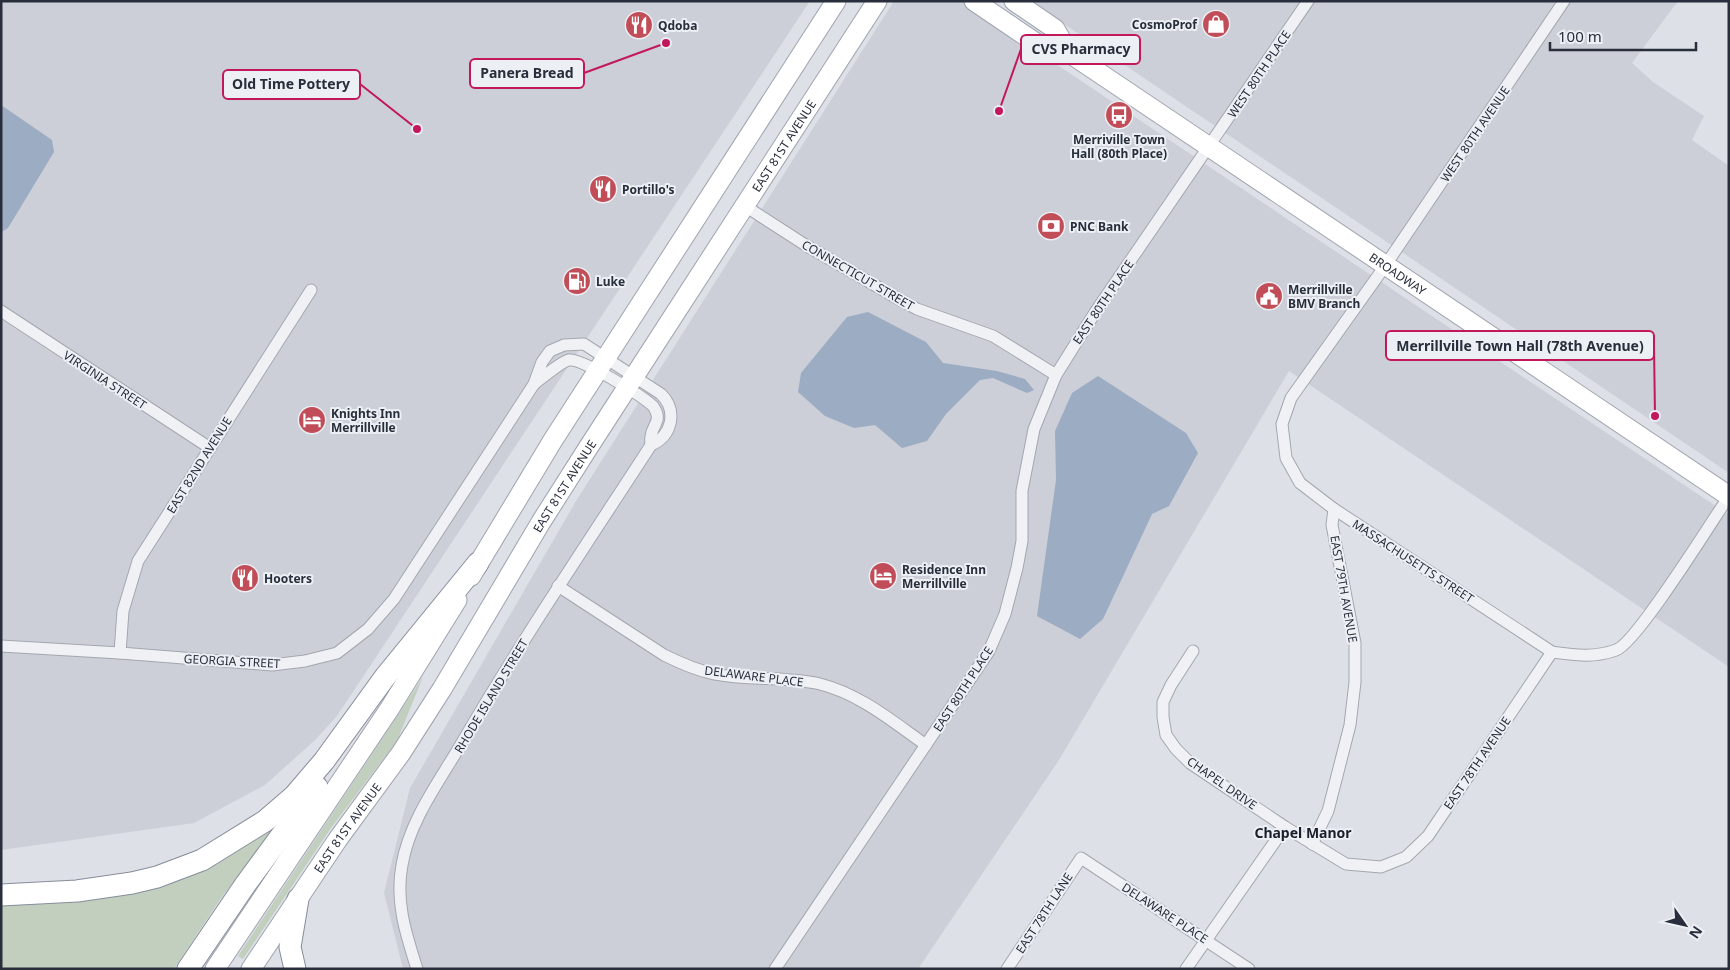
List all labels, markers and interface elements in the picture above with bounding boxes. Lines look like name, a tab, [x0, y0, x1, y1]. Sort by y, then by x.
shop icon: CosmoProf	[1201, 9, 1231, 39]
restaurant icon: Qdoba	[624, 10, 654, 40]
place label: CosmoProf	[1132, 16, 1198, 33]
place label: Qdoba	[658, 17, 697, 34]
scale bar	[1550, 20, 1696, 52]
text: 100 m	[1558, 26, 1602, 46]
street label: WEST 80TH PLACE	[1223, 27, 1295, 121]
callout: CVS Pharmacy	[1021, 35, 1140, 64]
text: CVS Pharmacy	[1031, 39, 1131, 58]
callout: Panera Bread	[470, 59, 584, 88]
text: Panera Bread	[480, 63, 574, 82]
callout: Old Time Pottery	[223, 70, 360, 99]
text: Old Time Pottery	[232, 74, 350, 93]
street label: WEST 80TH AVENUE	[1437, 83, 1513, 185]
street label: EAST 81ST AVENUE	[747, 96, 820, 195]
bus stop icon: Merriville Town Hall (80th Place)	[1104, 100, 1134, 130]
place label: Merriville Town Hall (80th Place)	[1071, 131, 1167, 162]
restaurant icon: Portillo's	[588, 174, 618, 204]
place label: Portillo's	[622, 181, 675, 198]
bank icon: PNC Bank	[1036, 211, 1066, 241]
place label: PNC Bank	[1070, 218, 1129, 235]
street label: CONNECTICUT STREET	[799, 236, 917, 314]
street label: BROADWAY	[1366, 248, 1430, 299]
street label: EAST 80TH PLACE	[1068, 256, 1138, 348]
fuel station icon: Luke	[562, 266, 592, 296]
place label: Luke	[596, 273, 625, 290]
public building icon: Merrillville BMV Branch	[1254, 281, 1284, 311]
place label: Merrillville BMV Branch	[1288, 281, 1360, 312]
callout: Merrillville Town Hall (78th Avenue)	[1386, 331, 1654, 360]
text: Merrillville Town Hall (78th Avenue)	[1396, 336, 1644, 355]
street label: VIRGINIA STREET	[60, 347, 150, 414]
hotel icon: Knights Inn Merrillville	[297, 405, 327, 435]
place label: Knights Inn Merrillville	[331, 405, 400, 436]
street label: EAST 82ND AVENUE	[162, 413, 236, 517]
street label: EAST 81ST AVENUE	[528, 436, 600, 535]
street label: MASSACHUSETTS STREET	[1349, 515, 1477, 607]
street label: EAST 79TH AVENUE	[1326, 534, 1362, 644]
hotel icon: Residence Inn Merrillville	[868, 561, 898, 591]
place label: Residence Inn Merrillville	[902, 561, 986, 592]
restaurant icon: Hooters	[230, 563, 260, 593]
place label: Hooters	[264, 570, 312, 587]
street label: RHODE ISLAND STREET	[450, 635, 532, 756]
street label: EAST 80TH PLACE	[929, 643, 997, 735]
street label: GEORGIA STREET	[183, 650, 281, 672]
street label: DELAWARE PLACE	[703, 661, 805, 691]
street label: EAST 78TH AVENUE	[1440, 713, 1514, 813]
street label: CHAPEL DRIVE	[1184, 753, 1260, 813]
street label: EAST 81ST AVENUE	[309, 779, 385, 876]
district label: Chapel Manor	[1254, 823, 1352, 842]
street label: EAST 78TH LANE	[1012, 869, 1076, 957]
street label: DELAWARE PLACE	[1119, 879, 1211, 947]
north arrow	[1660, 900, 1710, 950]
text: N	[1685, 923, 1707, 943]

